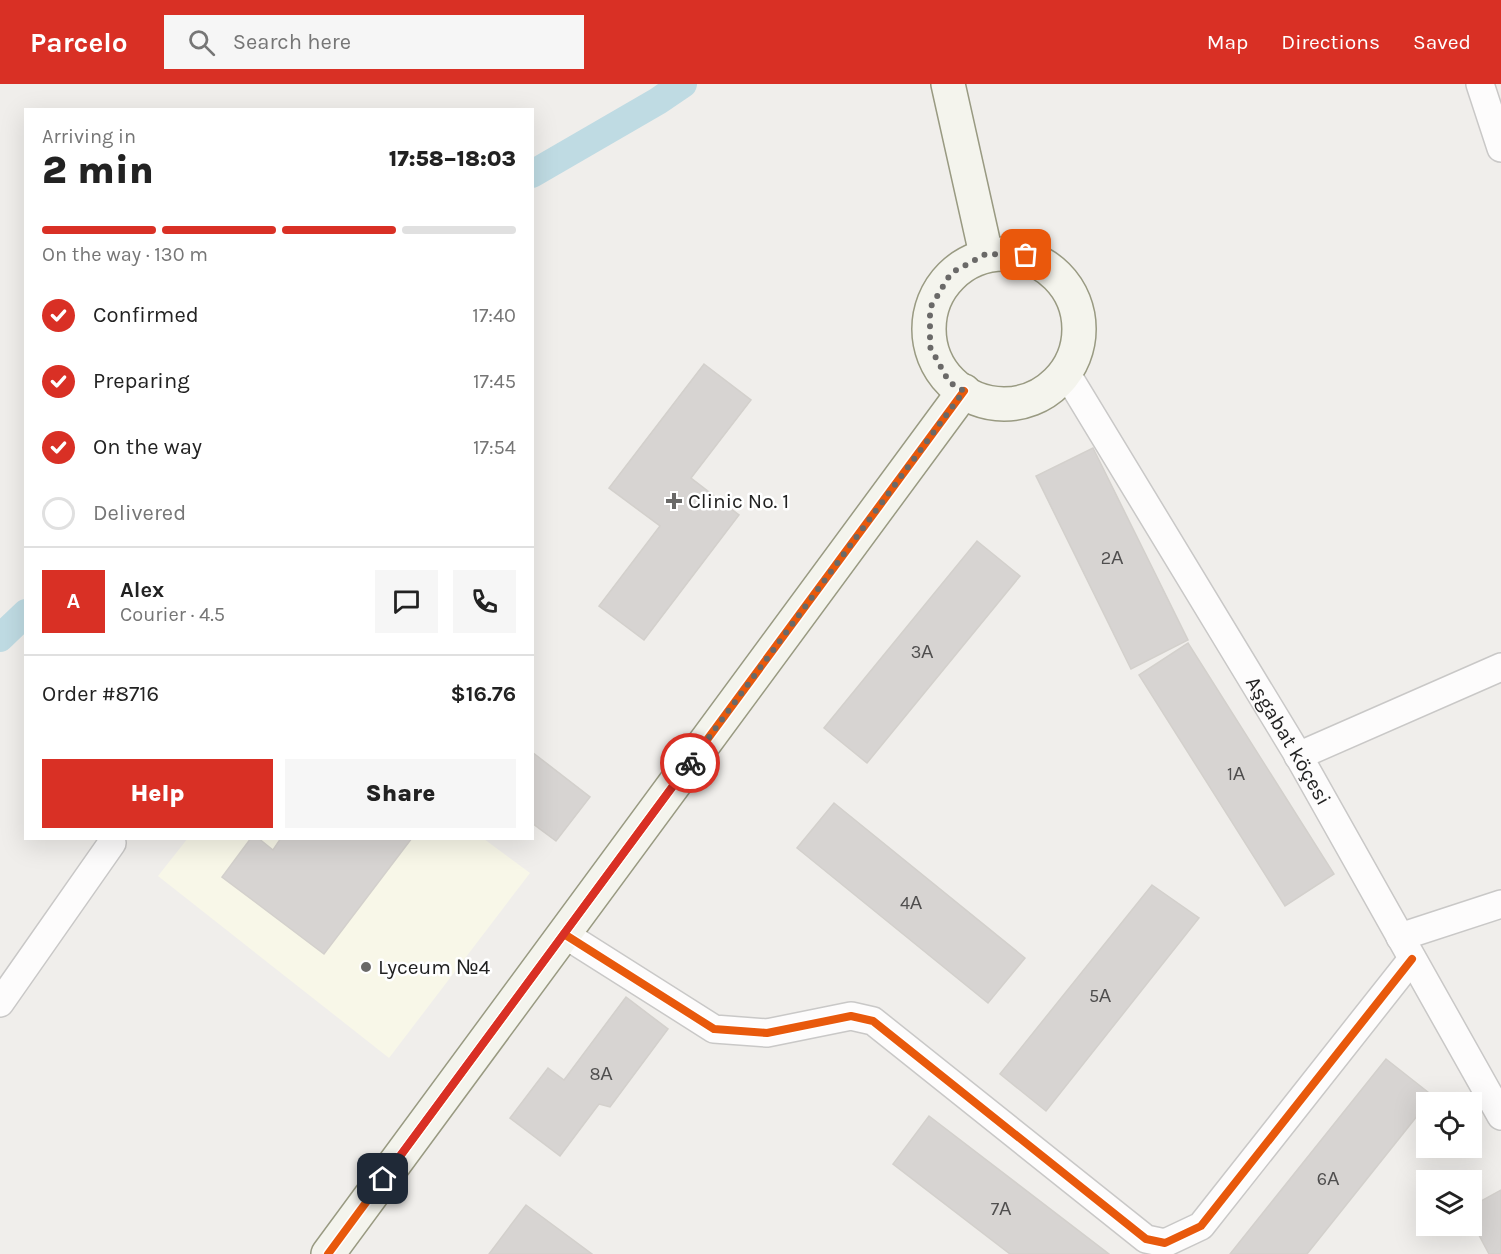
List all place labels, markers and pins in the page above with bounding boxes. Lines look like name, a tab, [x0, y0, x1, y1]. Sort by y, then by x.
pin	[1000, 229, 1051, 280]
place label: Clinic No. 1	[688, 489, 789, 513]
marker: Clinic No. 1	[665, 492, 683, 510]
place label: Lyceum №4	[378, 955, 491, 979]
marker: Lyceum №4	[359, 960, 373, 974]
pin	[357, 1153, 408, 1204]

